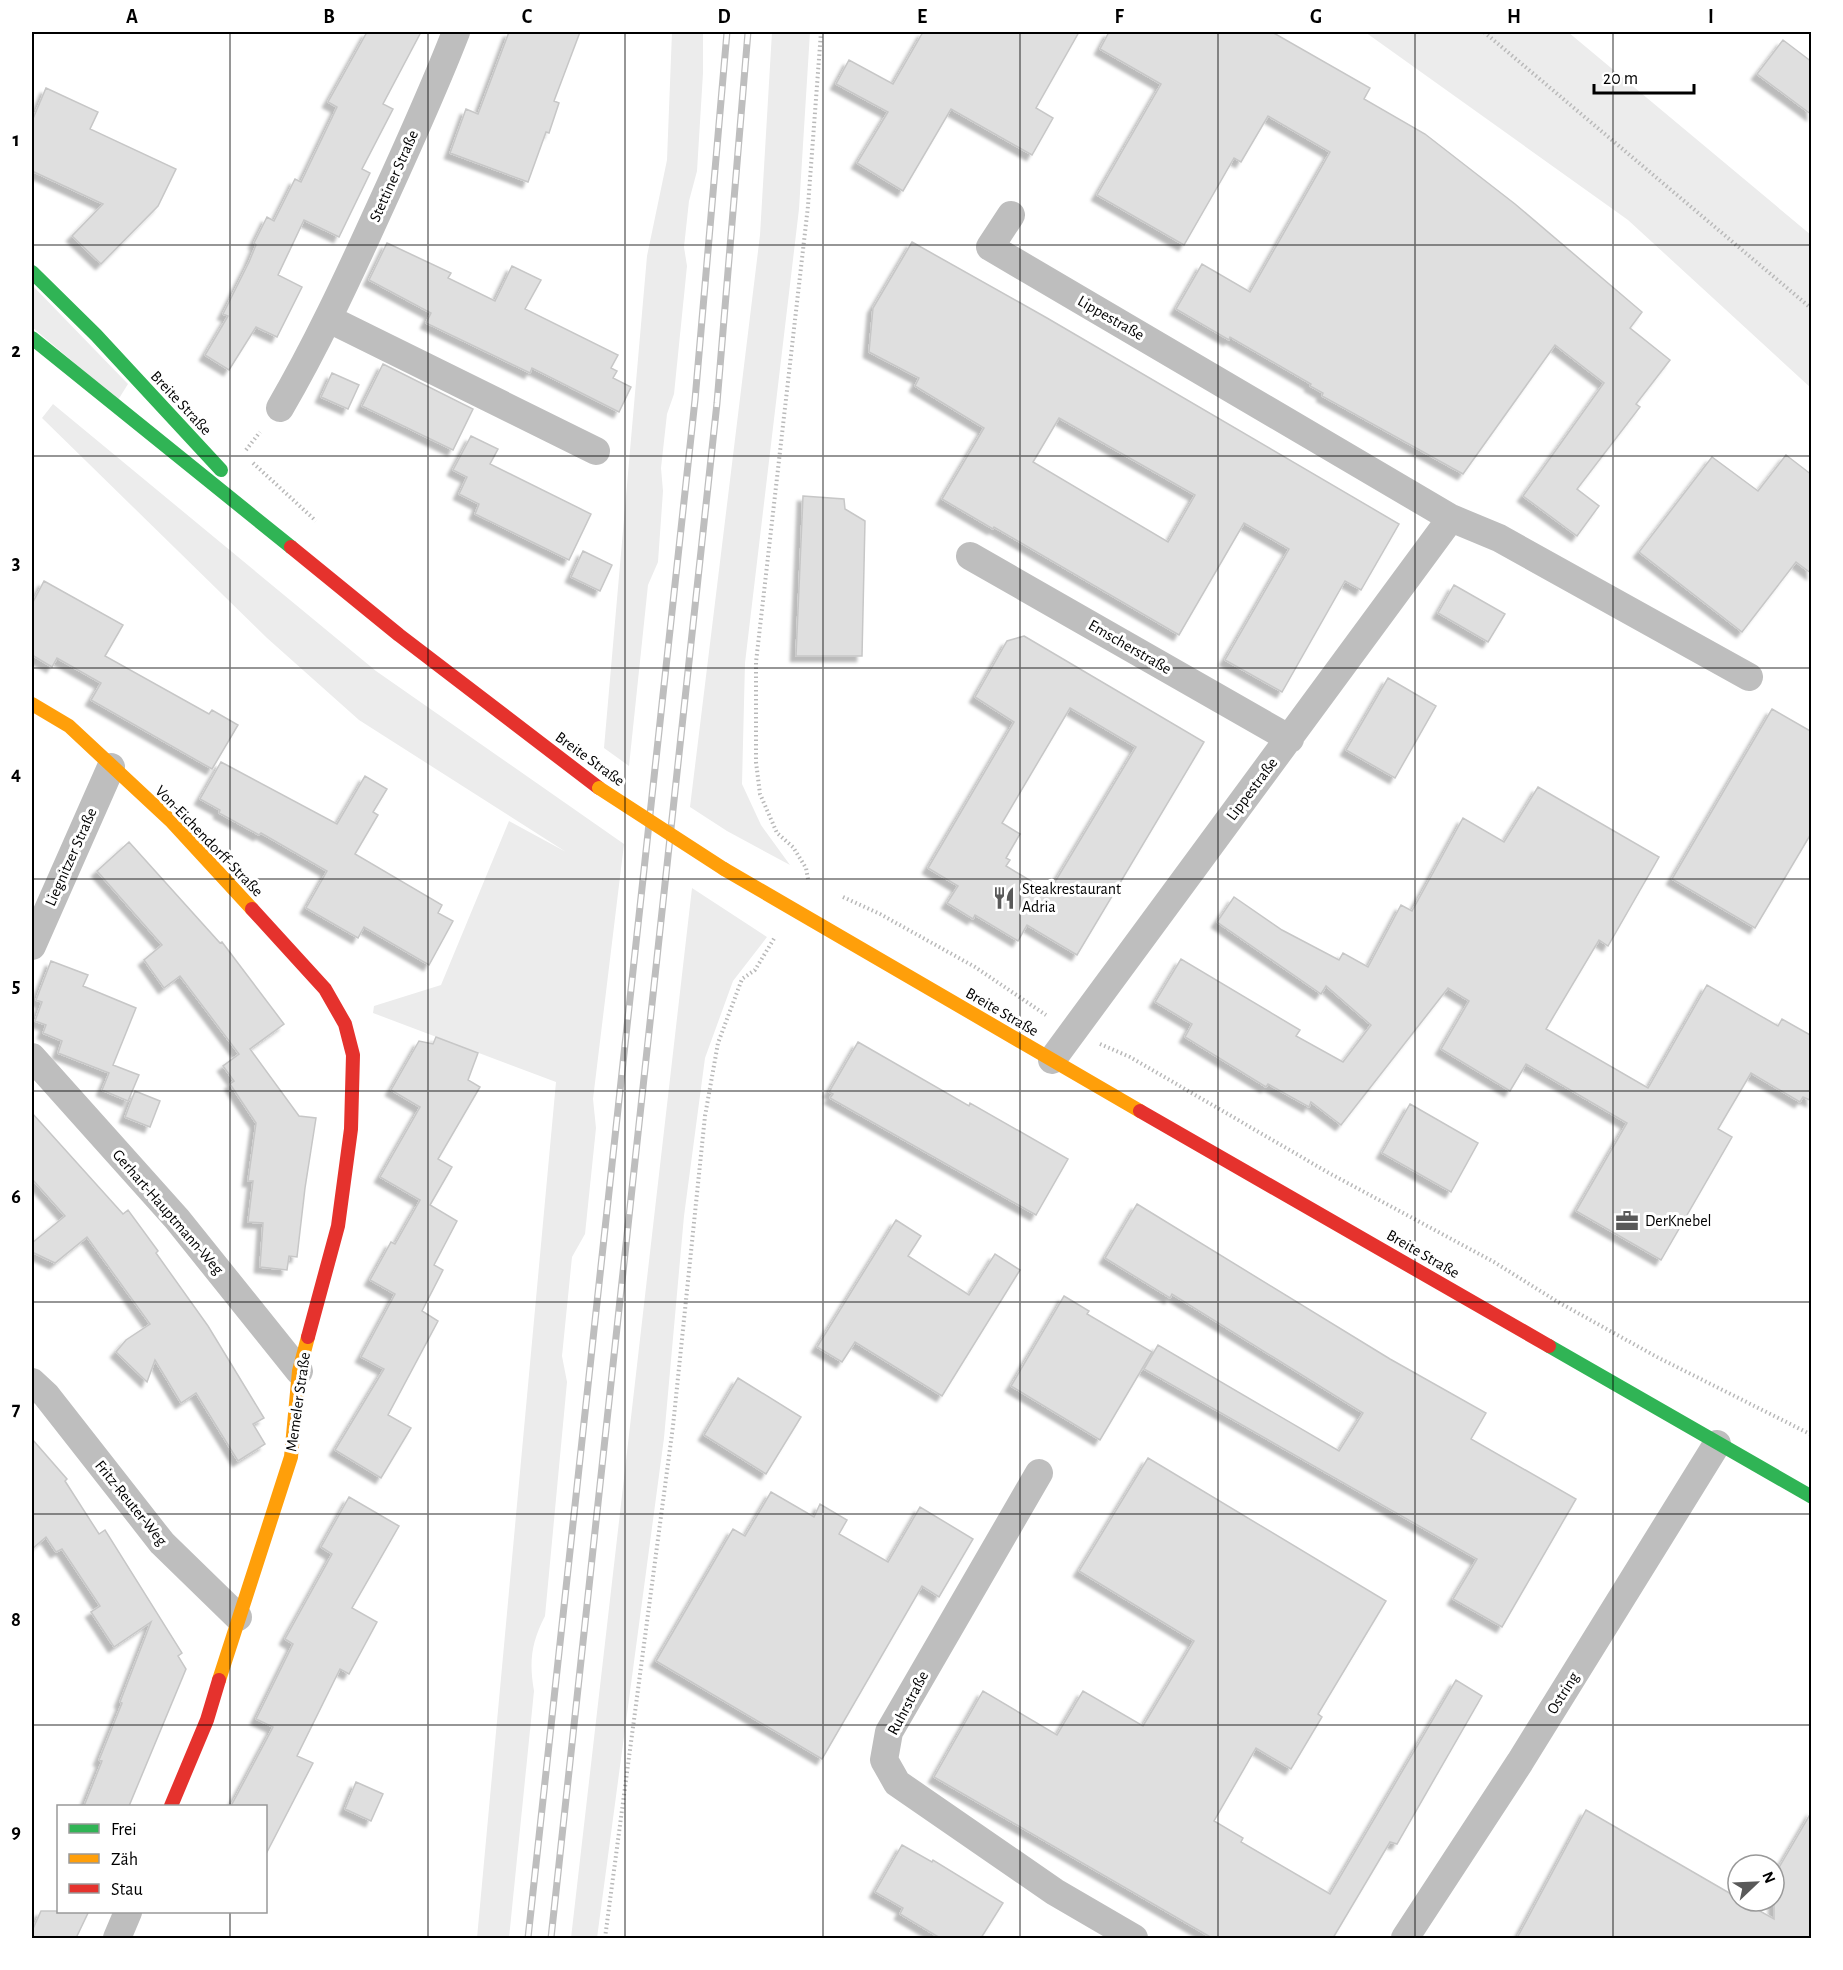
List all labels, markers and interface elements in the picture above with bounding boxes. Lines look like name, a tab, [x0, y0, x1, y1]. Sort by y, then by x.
text: A	[126, 7, 138, 27]
text: B	[323, 7, 335, 27]
text: C	[522, 7, 533, 27]
text: D	[717, 7, 731, 27]
text: E	[917, 7, 927, 27]
text: F	[1114, 7, 1124, 27]
text: G	[1310, 7, 1322, 27]
text: H	[1507, 7, 1521, 27]
text: I	[1708, 7, 1714, 27]
scale bar	[1594, 57, 1694, 95]
text: 20 m	[1603, 70, 1638, 88]
street label: Stettiner Straße	[367, 128, 421, 224]
text: 1	[12, 130, 20, 150]
street label: Lippestraße	[1075, 293, 1147, 343]
text: 2	[11, 341, 21, 361]
street label: Breite Straße	[148, 368, 214, 438]
text: 3	[12, 553, 20, 573]
street label: Emscherstraße	[1086, 617, 1174, 677]
street label: Breite Straße	[553, 729, 627, 789]
street label: Lippestraße	[1223, 755, 1281, 823]
text: 4	[11, 764, 21, 784]
street label: Von-Eichendorff-Straße	[152, 782, 266, 900]
street label: Liegnitzer Straße	[42, 805, 100, 909]
place label: Steakrestaurant Adria	[1022, 881, 1121, 915]
restaurant icon: Steakrestaurant Adria	[991, 885, 1017, 911]
text: 5	[12, 976, 20, 996]
street label: Breite Straße	[963, 985, 1041, 1039]
street label: Gerhart-Hauptmann-Weg	[110, 1146, 227, 1278]
text: 6	[11, 1187, 21, 1207]
office icon: DerKnebel	[1614, 1208, 1640, 1234]
place label: DerKnebel	[1645, 1213, 1712, 1229]
street label: Breite Straße	[1384, 1227, 1462, 1281]
street label: Memeler Straße	[283, 1351, 313, 1453]
text: 7	[12, 1399, 21, 1419]
street label: Fritz-Reuter-Weg	[92, 1457, 170, 1549]
text: 8	[11, 1610, 21, 1630]
street label: Ruhrstraße	[885, 1668, 931, 1738]
street label: Ostring	[1544, 1669, 1582, 1717]
legend	[57, 1805, 267, 1913]
text: Frei	[111, 1821, 137, 1839]
text: 9	[11, 1822, 21, 1842]
text: Zäh	[111, 1851, 138, 1869]
north arrow	[1726, 1853, 1786, 1913]
text: N	[1759, 1869, 1778, 1886]
text: Stau	[111, 1881, 143, 1899]

